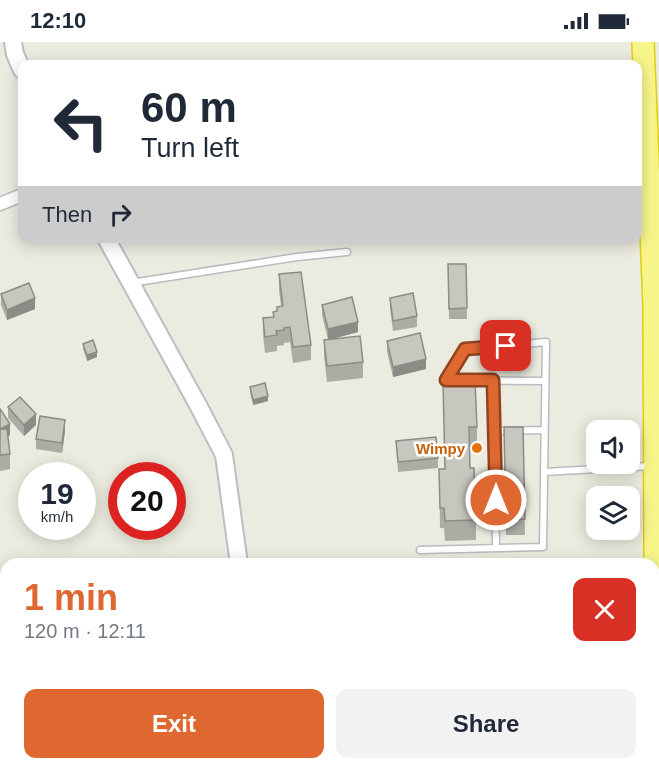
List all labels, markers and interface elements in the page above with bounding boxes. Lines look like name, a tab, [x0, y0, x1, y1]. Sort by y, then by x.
text: 12:10	[30, 8, 86, 33]
icon: left	[42, 84, 120, 162]
text: 60 m	[141, 84, 237, 131]
text: Turn left	[141, 133, 239, 163]
icon: right	[104, 198, 137, 231]
text: Then	[42, 202, 92, 227]
pin	[480, 320, 531, 371]
icon: arrive	[489, 329, 522, 362]
map controls	[586, 420, 640, 540]
button: sound	[586, 420, 640, 474]
place label: Wimpy	[416, 440, 466, 457]
marker: Wimpy	[470, 441, 484, 455]
speed limit sign: 20	[108, 462, 186, 540]
position arrow	[464, 468, 528, 532]
text: 19	[40, 477, 74, 510]
button: layers	[586, 486, 640, 540]
text: km/h	[41, 508, 73, 525]
text: 1 min	[24, 577, 118, 618]
button: close	[573, 578, 636, 641]
text: 120 m · 12:11	[24, 620, 146, 642]
button: Exit	[24, 689, 324, 758]
button: Share	[336, 689, 636, 758]

